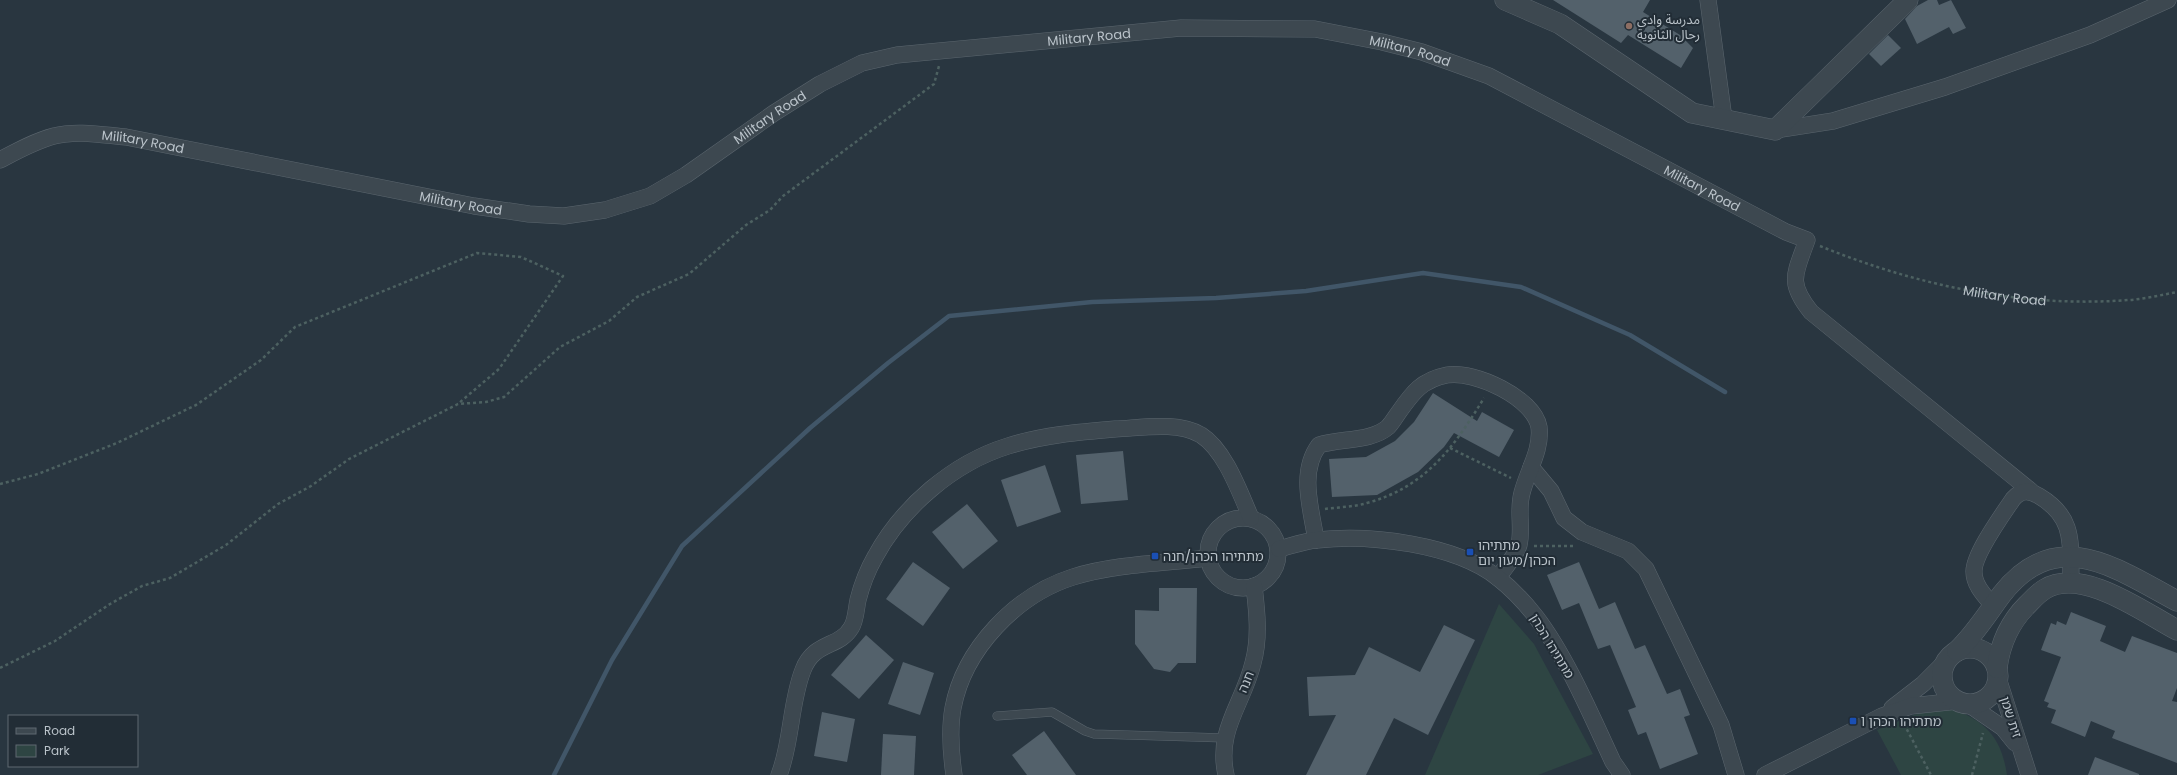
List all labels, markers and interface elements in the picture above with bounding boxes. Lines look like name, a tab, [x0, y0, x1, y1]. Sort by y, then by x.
place label: مدرسة وادي رحال الثانوية	[1637, 10, 1700, 44]
marker: مدرسة وادي رحال الثانوية	[1624, 21, 1634, 31]
street label: Military Road	[1046, 23, 1132, 50]
street label: Military Road	[1368, 30, 1453, 71]
street label: Military Road	[729, 86, 810, 148]
street label: Military Road	[101, 125, 186, 158]
street label: Military Road	[1661, 160, 1744, 216]
street label: Military Road	[418, 186, 504, 220]
street label: Military Road	[1962, 280, 2047, 310]
place label: מתתיהו הכהן/מעון יום	[1478, 536, 1556, 570]
place label: מתתיהו הכהן/חנה	[1163, 547, 1264, 566]
marker: מתתיהו הכהן/מעון יום	[1465, 547, 1475, 557]
marker: מתתיהו הכהן/חנה	[1150, 551, 1160, 561]
street label: מתתיהו הכהן	[1525, 610, 1579, 682]
street label: חנה	[1233, 668, 1259, 696]
street label: זית שמן	[1995, 694, 2027, 740]
place label: מתתיהו הכהן 1	[1861, 712, 1942, 731]
legend	[8, 715, 138, 767]
marker: מתתיהו הכהן 1	[1848, 716, 1858, 726]
text: Road	[44, 722, 75, 739]
text: Park	[44, 742, 71, 759]

